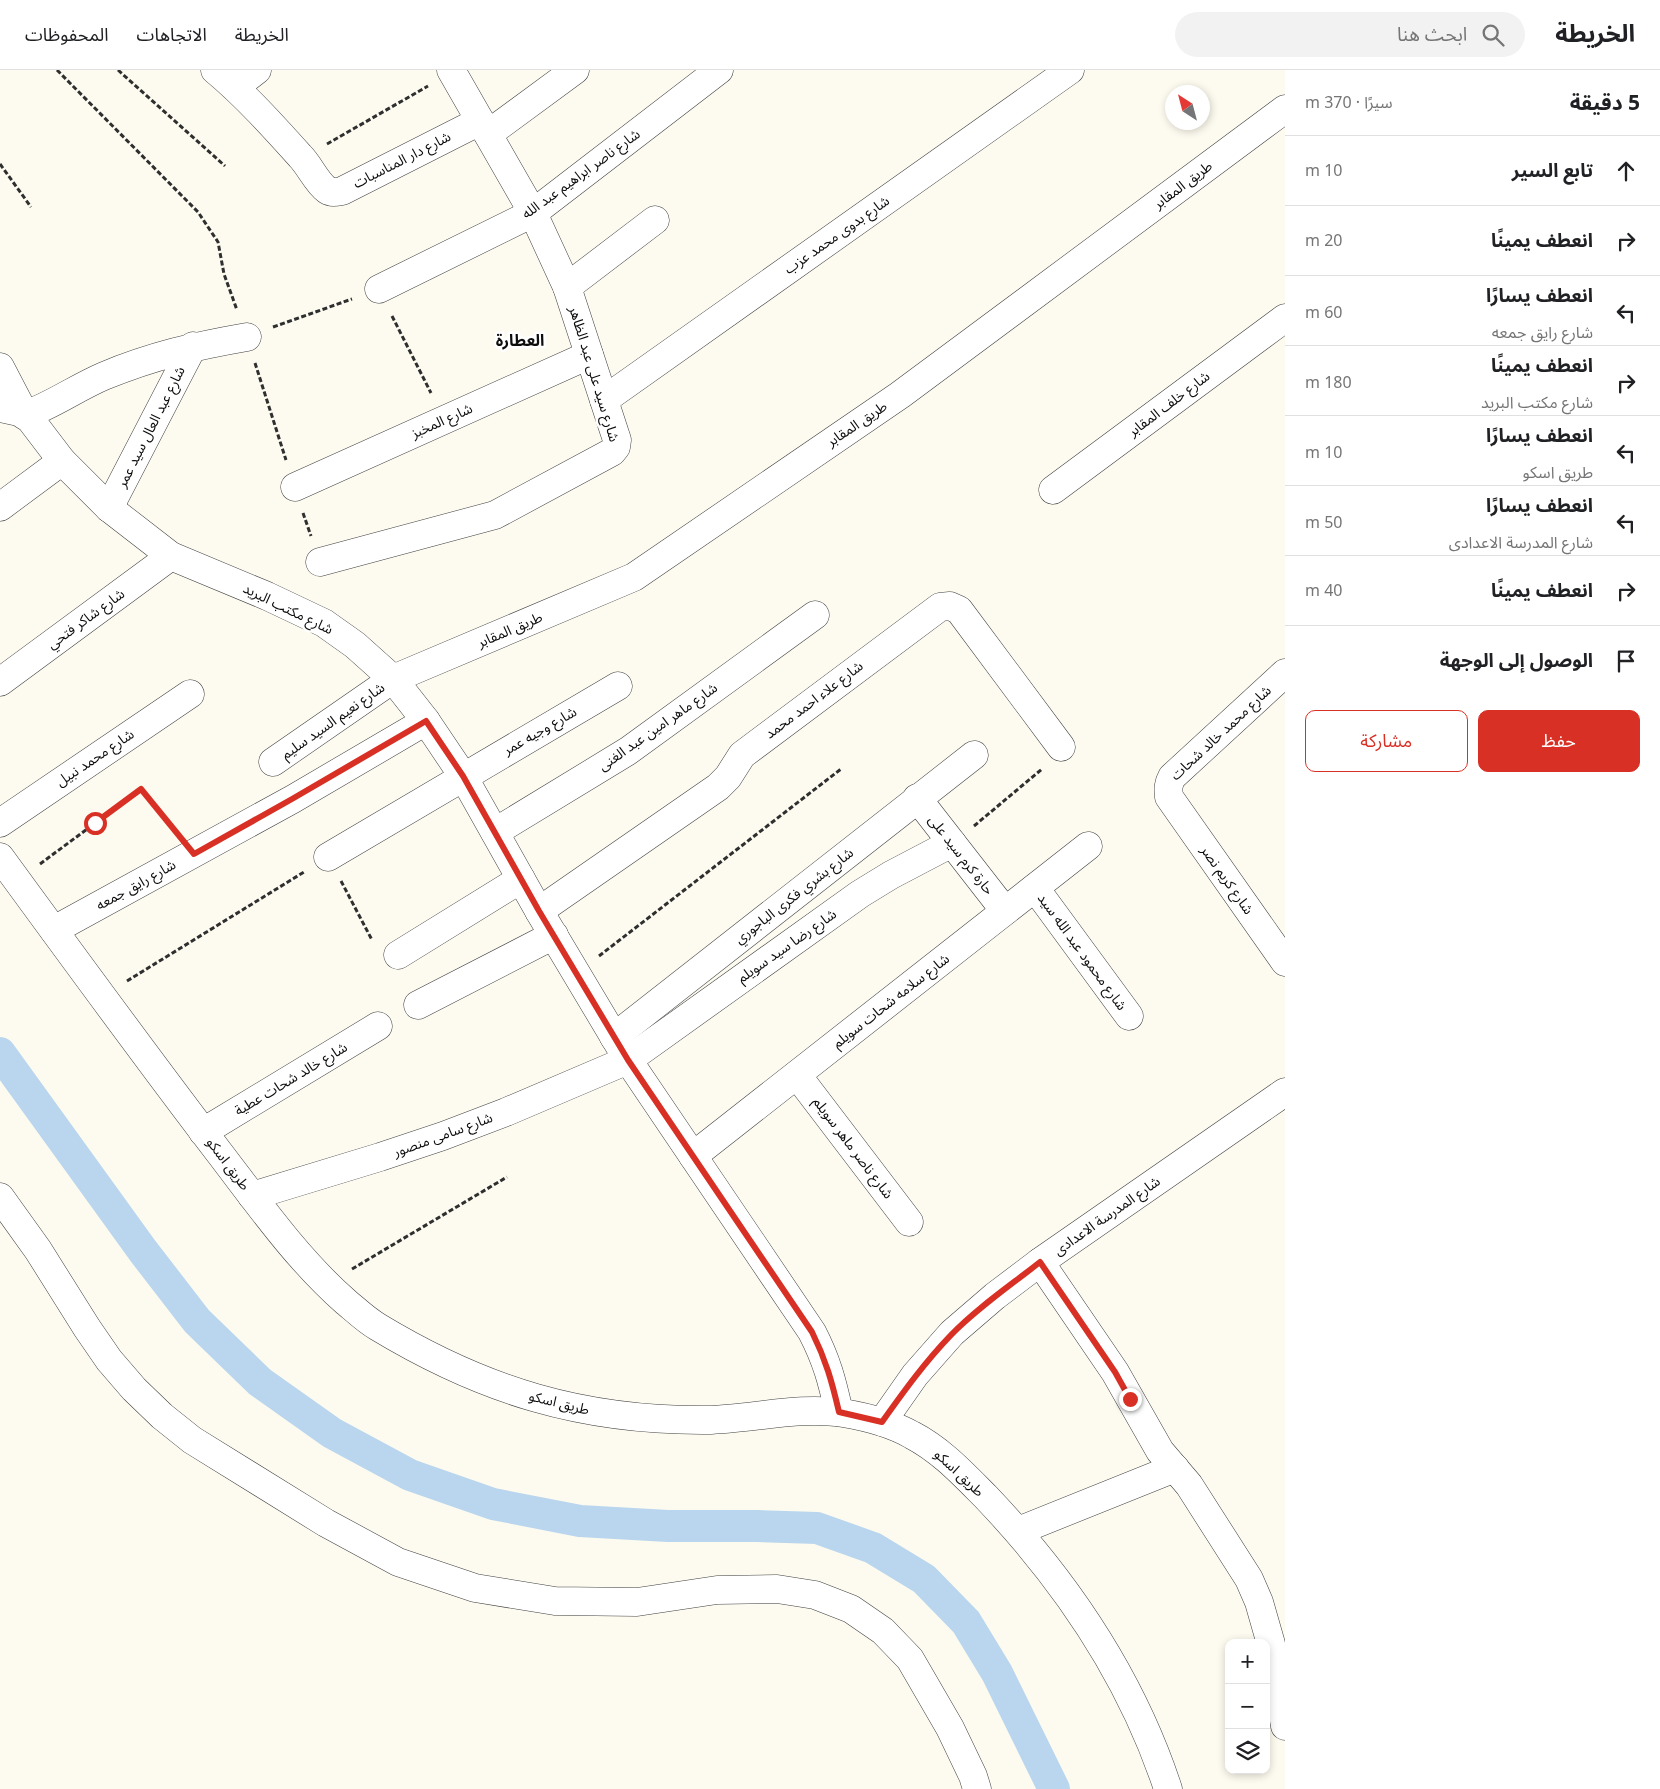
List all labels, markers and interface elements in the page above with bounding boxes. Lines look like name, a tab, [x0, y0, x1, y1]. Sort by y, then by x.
text: الخريطة	[1555, 9, 1635, 60]
search box	[1175, 12, 1525, 57]
text: ابحث هنا	[1397, 15, 1467, 55]
text: المحفوظات	[25, 16, 109, 54]
text: الاتجاهات	[137, 16, 207, 54]
text: الخريطة	[235, 16, 289, 54]
icon: search	[1479, 21, 1507, 49]
text: 5 دقيقة	[1570, 81, 1640, 125]
north arrow	[1165, 85, 1210, 130]
text: سيرًا · 370 m	[1305, 86, 1392, 120]
street label: شارع ناصر ابراهيم عبد الله	[515, 121, 647, 227]
street label: شارع دار المناسبات	[348, 123, 456, 197]
text: تابع السير	[1512, 151, 1593, 191]
street label: طريق المقابر	[1146, 153, 1219, 218]
text: 10 m	[1305, 154, 1342, 188]
icon: ahead	[1612, 157, 1640, 185]
street label: شارع بدوى محمد عزب	[778, 187, 896, 283]
text: انعطف يمينًا	[1491, 221, 1593, 261]
text: 20 m	[1305, 224, 1342, 258]
icon: right	[1612, 227, 1640, 255]
text: انعطف يسارًا	[1486, 276, 1593, 316]
text: 60 m	[1305, 296, 1342, 330]
icon: left	[1612, 299, 1640, 327]
street label: شارع سيد على عبد الظاهر	[559, 301, 628, 446]
text: شارع رايق جمعه	[1492, 316, 1593, 350]
district label: العطارة	[496, 324, 544, 358]
text: انعطف يمينًا	[1491, 346, 1593, 386]
street label: شارع عبد العال سيد عمر	[107, 361, 194, 494]
street label: شارع خلف المقابر	[1120, 363, 1217, 446]
text: 180 m	[1305, 366, 1352, 400]
icon: right	[1612, 369, 1640, 397]
text: شارع مكتب البريد	[1481, 386, 1593, 420]
street label: طريق المقابر	[819, 393, 894, 456]
street label: شارع المخبز	[405, 394, 478, 448]
text: انعطف يسارًا	[1486, 416, 1593, 456]
text: 10 m	[1305, 436, 1342, 470]
icon: left	[1612, 439, 1640, 467]
text: طريق اسكو	[1522, 456, 1593, 490]
text: انعطف يسارًا	[1486, 486, 1593, 526]
text: 50 m	[1305, 506, 1342, 540]
icon: left	[1612, 509, 1640, 537]
text: شارع المدرسة الاعدادى	[1449, 526, 1593, 560]
text: انعطف يمينًا	[1491, 571, 1593, 611]
street label: شارع مكتب البريد	[238, 574, 338, 644]
text: 40 m	[1305, 574, 1342, 608]
icon: right	[1612, 577, 1640, 605]
street label: شارع شاكر فتحي	[40, 580, 132, 658]
street label: طريق المقابر	[472, 603, 547, 657]
text: الوصول إلى الوجهة	[1440, 641, 1593, 681]
icon: arrive	[1612, 647, 1640, 675]
street label: شارع علاء احمد محمد	[758, 653, 870, 747]
street label: شارع نعيم السيد سليم	[275, 674, 391, 768]
street label: شارع ماهر امين عبد الغنى	[592, 674, 724, 779]
street label: شارع محمد خالد شحات	[1163, 678, 1279, 788]
street label: شارع وجيه عمر	[496, 698, 583, 765]
button: مشاركة	[1305, 710, 1468, 772]
button: حفظ	[1478, 710, 1640, 772]
street label: شارع محمد نبيل	[49, 721, 141, 795]
street label: حارة كرم سيد على	[920, 808, 1002, 902]
route start	[84, 812, 107, 835]
street label: شارع كريم نصر	[1192, 838, 1262, 921]
street label: شارع بشري فكرى الباجوري	[728, 840, 861, 952]
street label: شارع رايق جمعه	[90, 851, 182, 919]
street label: شارع محمود عبد الله سيد	[1029, 887, 1135, 1017]
street label: شارع رضا سيد سويلم	[731, 901, 843, 991]
street label: شارع سلامه شحات سويلم	[826, 945, 956, 1057]
street label: شارع خالد شحات عطية	[228, 1033, 354, 1125]
street label: شارع ناصر ماهر سويلم	[804, 1090, 902, 1206]
street label: شارع سامى منصور	[388, 1104, 497, 1167]
street label: طريق اسكو	[198, 1131, 258, 1197]
street label: شارع المدرسة الاعدادى	[1047, 1168, 1167, 1264]
street label: طريق اسكو	[526, 1381, 592, 1425]
route end	[1119, 1388, 1142, 1411]
street label: طريق اسكو	[927, 1441, 991, 1505]
map controls	[1225, 1639, 1270, 1774]
button: +	[1225, 1639, 1270, 1684]
button: −	[1225, 1684, 1270, 1729]
button: layers	[1225, 1729, 1270, 1774]

